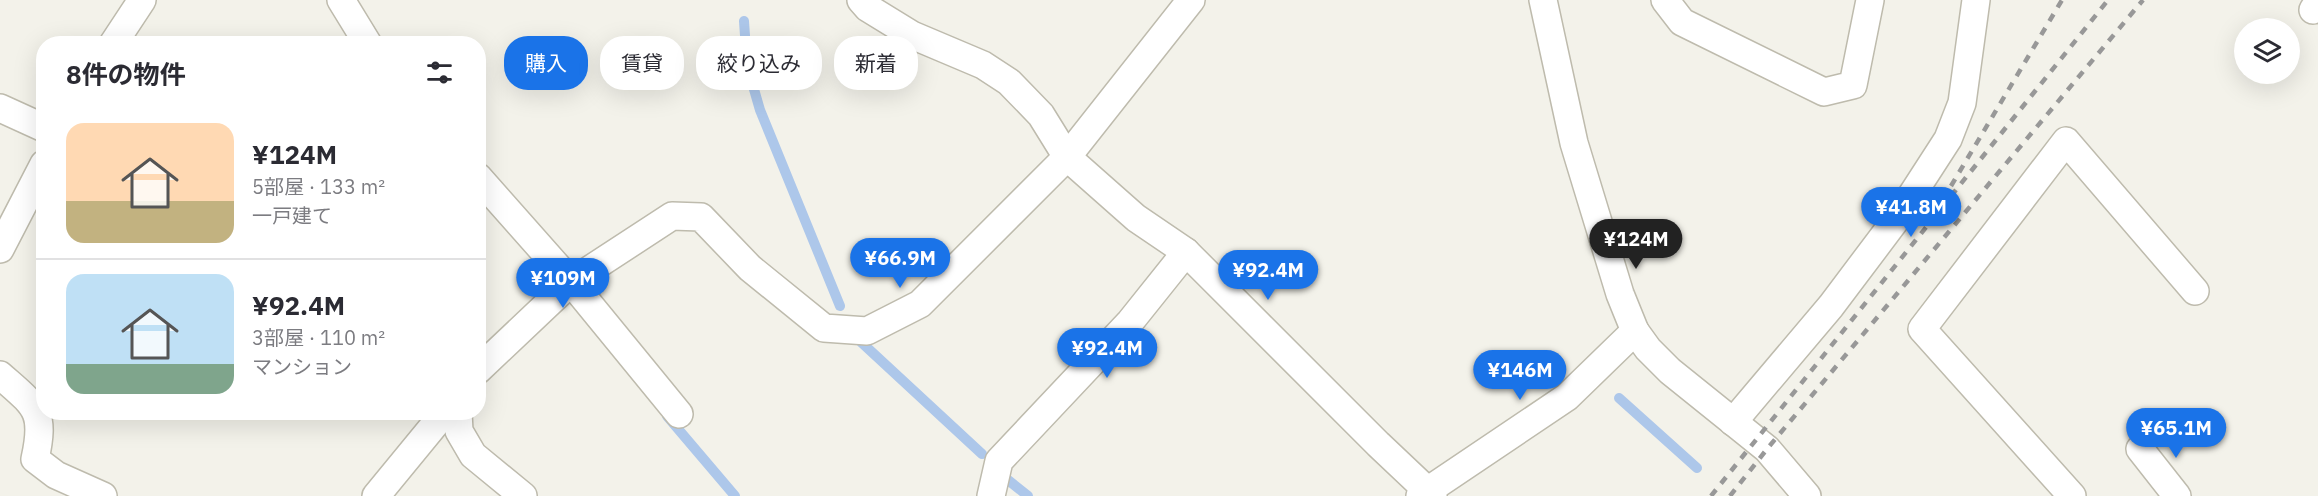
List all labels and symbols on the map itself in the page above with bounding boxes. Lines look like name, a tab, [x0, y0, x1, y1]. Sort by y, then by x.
pin: ¥41.8M	[1862, 187, 1960, 238]
pin: ¥124M	[1594, 219, 1678, 270]
pin: ¥66.9M	[851, 238, 949, 289]
pin: ¥92.4M	[1219, 250, 1317, 301]
pin: ¥109M	[521, 258, 605, 309]
pin: ¥92.4M	[1058, 328, 1156, 379]
pin: ¥146M	[1478, 350, 1562, 401]
pin: ¥65.1M	[2127, 408, 2225, 459]

